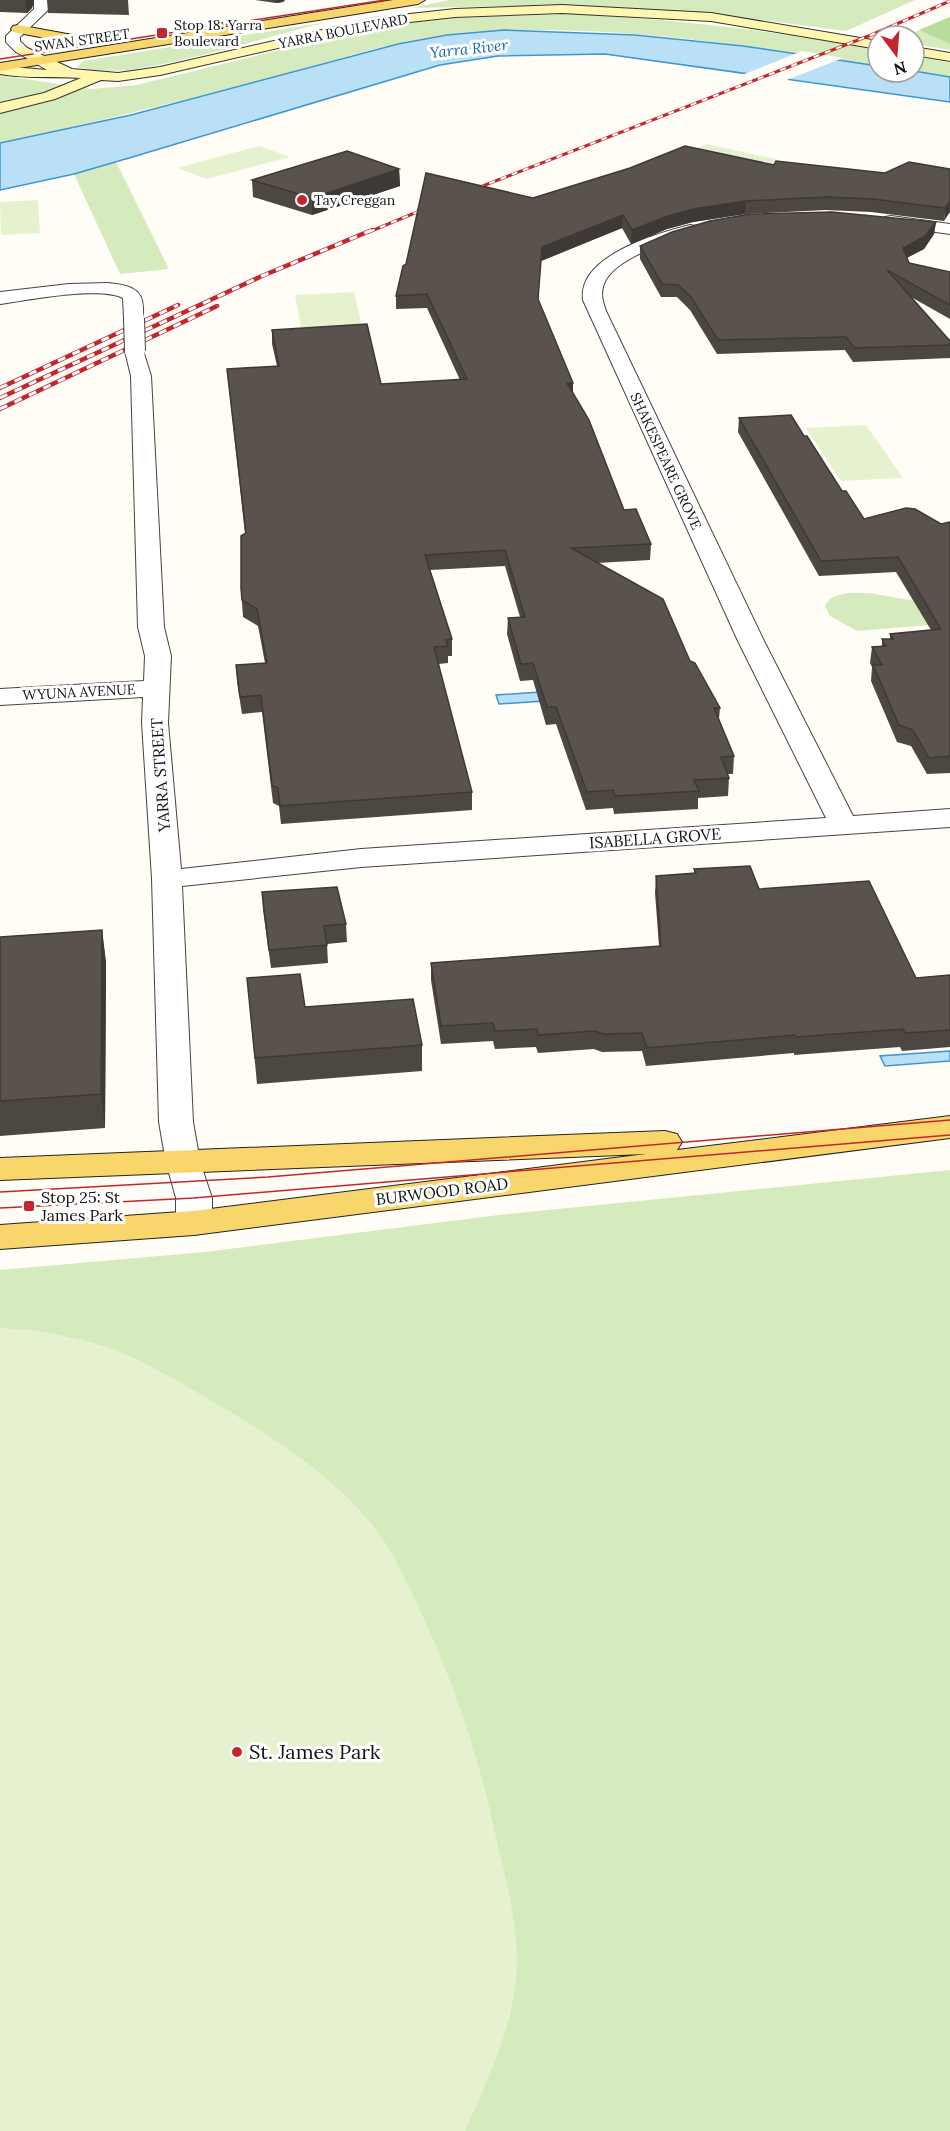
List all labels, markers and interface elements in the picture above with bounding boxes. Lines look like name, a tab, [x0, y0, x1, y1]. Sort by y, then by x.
street label: YARRA BOULEVARD	[276, 10, 409, 53]
place label: Stop 18: Yarra Boulevard	[174, 16, 262, 50]
street label: SWAN STREET	[33, 24, 131, 56]
north arrow	[866, 24, 926, 84]
marker: Stop 18: Yarra Boulevard	[155, 26, 169, 40]
water label: Yarra River	[429, 35, 509, 62]
text: N	[891, 57, 909, 80]
place label: Tay Creggan	[314, 191, 396, 209]
marker: Tay Creggan	[295, 193, 309, 207]
street label: SHAKESPEARE GROVE	[626, 390, 706, 533]
street label: WYUNA AVENUE	[22, 680, 136, 704]
street label: YARRA STREET	[146, 717, 174, 834]
street label: ISABELLA GROVE	[588, 823, 722, 853]
street label: BURWOOD ROAD	[375, 1173, 509, 1209]
place label: Stop 25: St James Park	[40, 1187, 123, 1225]
marker: Stop 25: St James Park	[22, 1199, 36, 1213]
place label: St. James Park	[249, 1739, 381, 1764]
marker: St. James Park	[230, 1745, 244, 1759]

